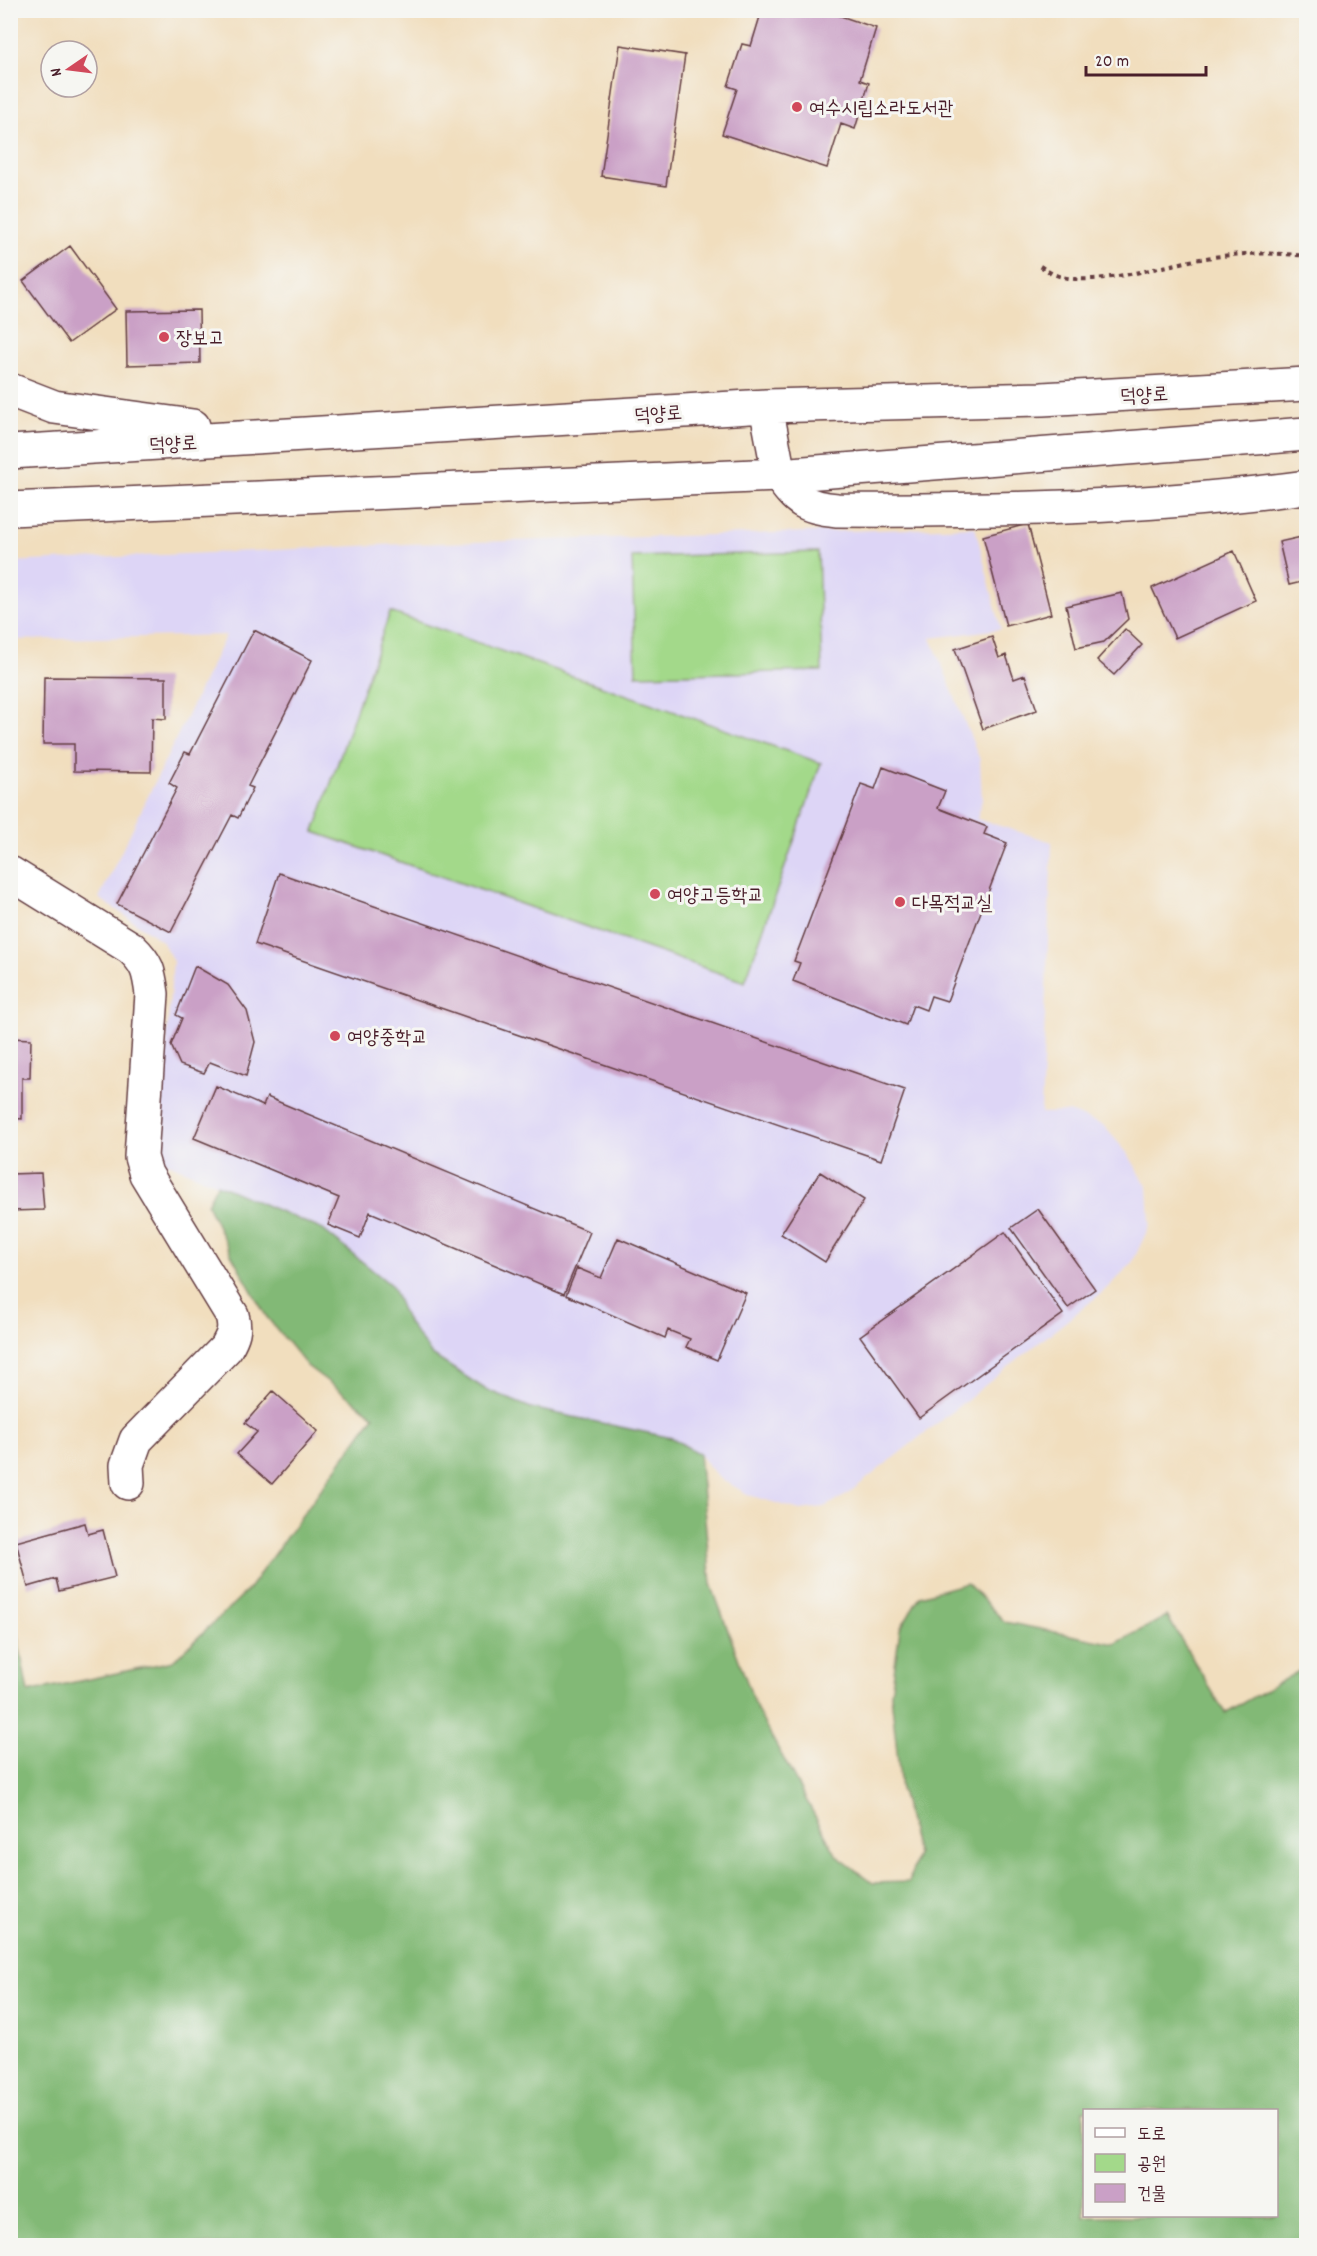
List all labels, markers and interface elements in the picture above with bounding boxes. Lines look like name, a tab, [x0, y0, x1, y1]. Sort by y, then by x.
north arrow	[39, 39, 99, 99]
scale bar	[1086, 39, 1206, 77]
text: 20 m	[1095, 50, 1129, 75]
text: N	[45, 65, 69, 79]
place label: 여수시립소라도서관	[809, 96, 954, 124]
marker: 여수시립소라도서관	[790, 100, 804, 114]
place label: 장보고	[176, 326, 224, 354]
marker: 장보고	[157, 330, 171, 344]
street label: 덕양로	[1119, 382, 1169, 412]
street label: 덕양로	[633, 400, 683, 432]
street label: 덕양로	[148, 431, 198, 461]
place label: 여양고등학교	[667, 883, 764, 911]
marker: 여양고등학교	[648, 887, 662, 901]
place label: 다목적교실	[912, 891, 992, 919]
marker: 다목적교실	[893, 895, 907, 909]
place label: 여양중학교	[347, 1025, 427, 1053]
marker: 여양중학교	[328, 1029, 342, 1043]
legend	[1083, 2109, 1278, 2217]
text: 도로	[1137, 2123, 1166, 2148]
text: 공원	[1137, 2153, 1166, 2178]
text: 건물	[1137, 2183, 1166, 2208]

